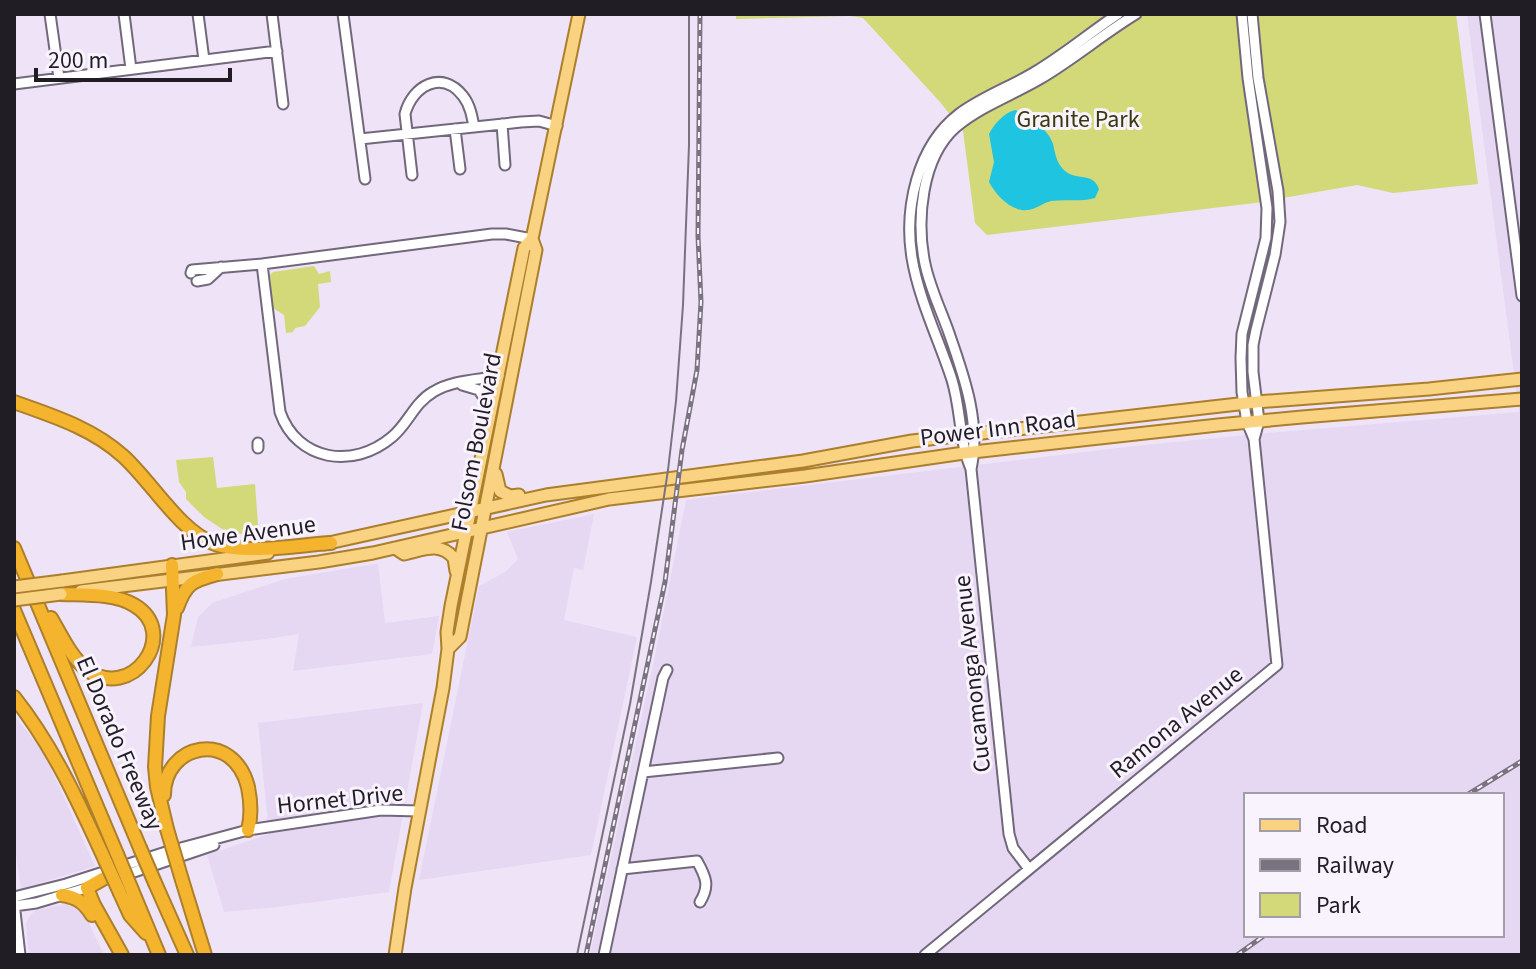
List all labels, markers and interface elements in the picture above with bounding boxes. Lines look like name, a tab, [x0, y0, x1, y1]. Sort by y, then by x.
scale bar	[36, 32, 230, 82]
text: 200 m	[48, 43, 108, 78]
park label: Granite Park	[1016, 102, 1140, 137]
street label: Folsom Boulevard	[442, 350, 511, 534]
street label: Power Inn Road	[918, 402, 1078, 455]
street label: Howe Avenue	[178, 507, 318, 560]
street label: Cucamonga Avenue	[945, 574, 1000, 774]
street label: El Dorado Freeway	[67, 651, 172, 836]
street label: Ramona Avenue	[1102, 658, 1250, 787]
street label: Hornet Drive	[275, 775, 405, 824]
legend	[1244, 793, 1504, 937]
text: Road	[1316, 808, 1368, 843]
text: Railway	[1316, 848, 1394, 883]
text: Park	[1316, 888, 1361, 923]

